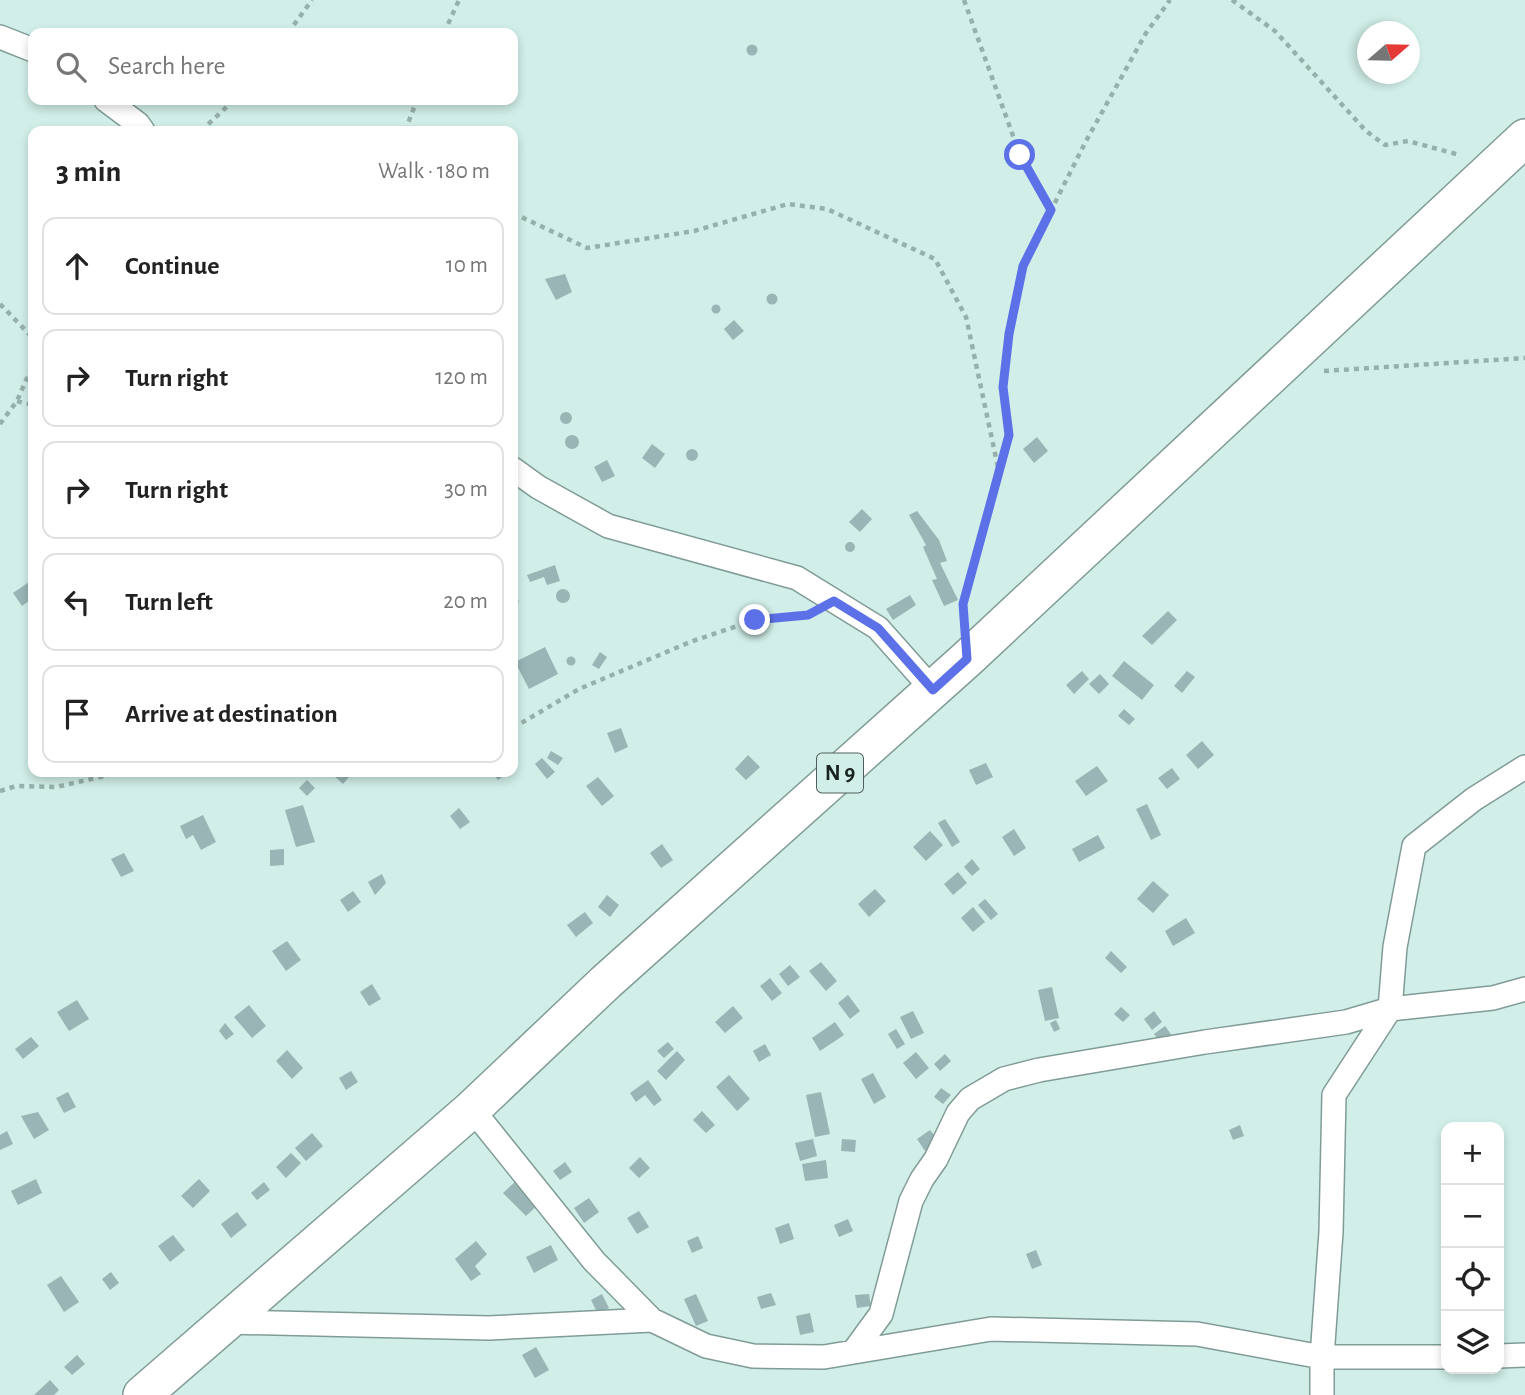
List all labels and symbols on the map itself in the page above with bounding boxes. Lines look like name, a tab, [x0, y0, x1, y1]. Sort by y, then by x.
north arrow	[1357, 21, 1420, 84]
route start	[1004, 139, 1035, 170]
route end	[739, 604, 770, 635]
road number: N 9	[817, 754, 863, 792]

